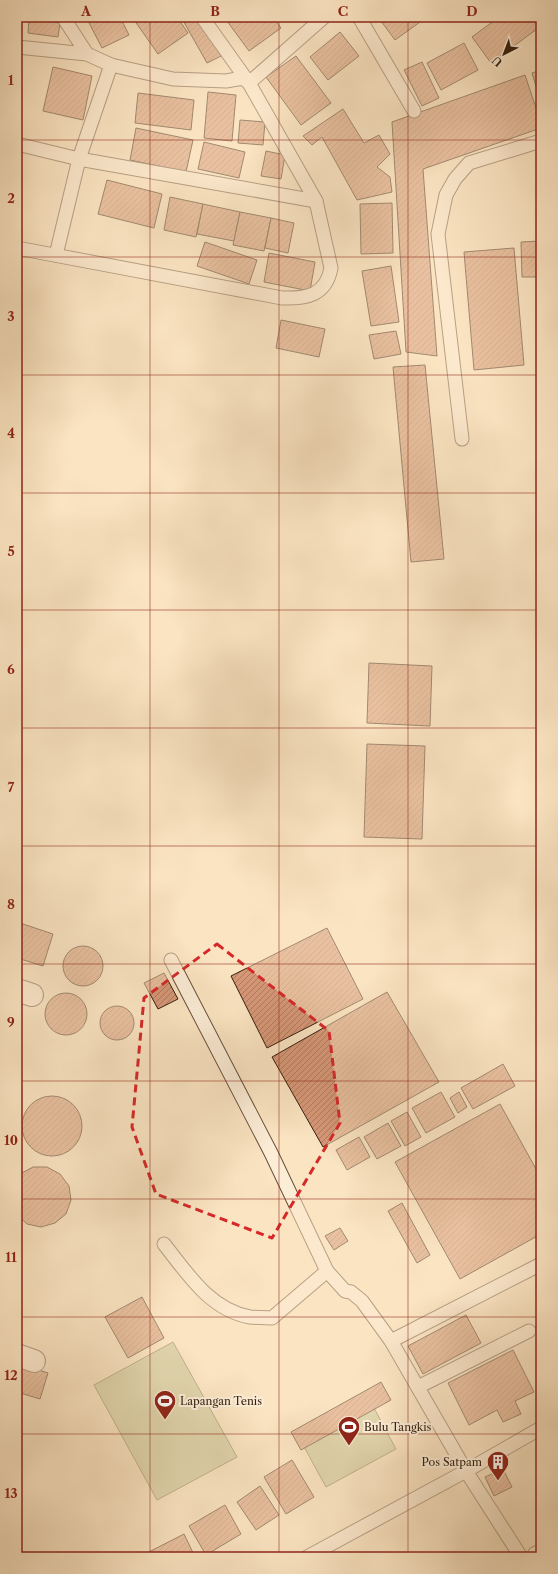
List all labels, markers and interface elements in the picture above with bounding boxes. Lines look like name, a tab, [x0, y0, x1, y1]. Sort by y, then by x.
text: A	[80, 3, 92, 19]
text: B	[210, 3, 220, 19]
text: C	[338, 3, 348, 19]
text: D	[466, 3, 478, 19]
north arrow	[484, 34, 524, 74]
text: U	[489, 53, 505, 70]
text: 1	[8, 72, 14, 88]
text: 2	[7, 190, 15, 206]
text: 3	[7, 308, 15, 324]
text: 4	[7, 425, 15, 441]
text: 5	[7, 543, 15, 559]
text: 6	[7, 661, 15, 677]
text: 7	[8, 779, 15, 795]
text: 8	[7, 896, 15, 912]
text: 9	[7, 1014, 15, 1030]
text: 10	[4, 1132, 18, 1148]
text: 11	[5, 1249, 17, 1265]
text: 12	[4, 1367, 18, 1383]
sports icon: Lapangan Tenis	[152, 1388, 178, 1421]
place label: Lapangan Tenis	[180, 1394, 262, 1408]
sports icon: Bulu Tangkis	[336, 1414, 362, 1447]
place label: Bulu Tangkis	[364, 1420, 432, 1434]
building icon: Pos Satpam	[485, 1449, 511, 1482]
place label: Pos Satpam	[421, 1455, 483, 1469]
text: 13	[4, 1485, 18, 1501]

